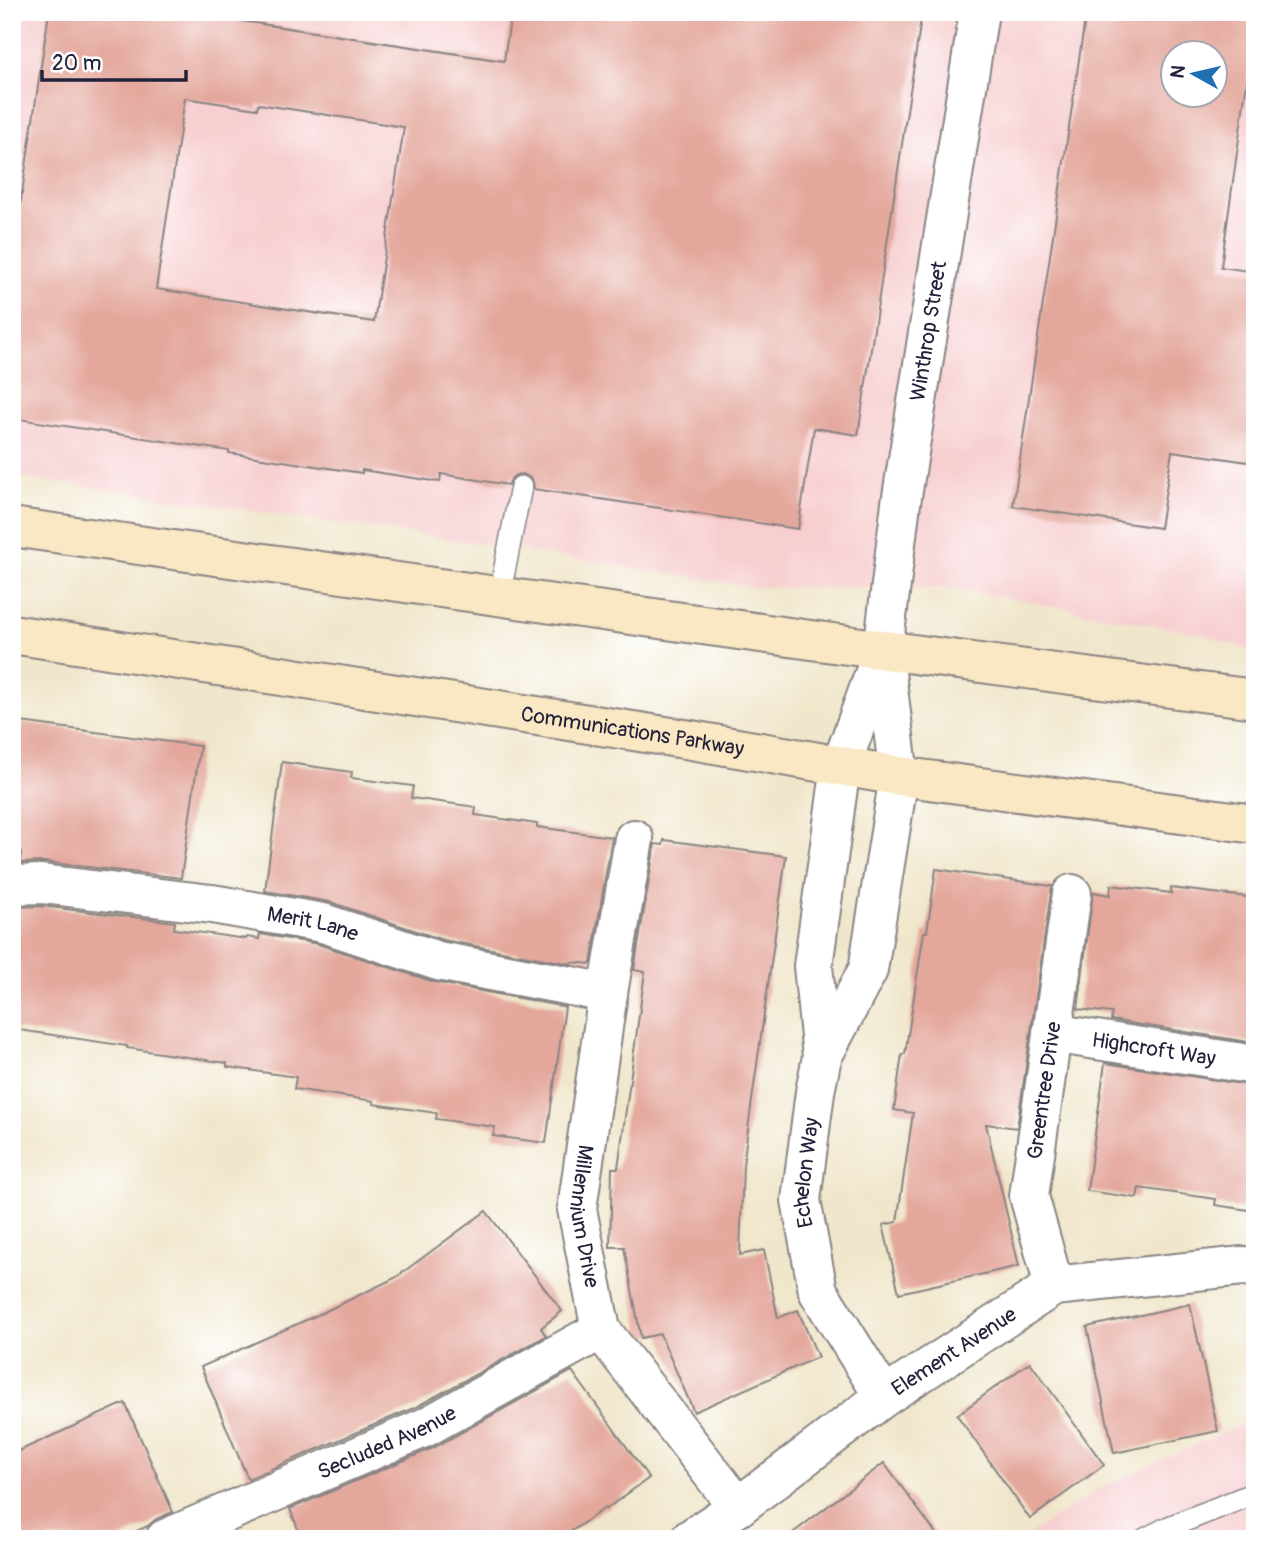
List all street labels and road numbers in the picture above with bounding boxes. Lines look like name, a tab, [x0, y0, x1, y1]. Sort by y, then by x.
street label: Winthrop Street	[904, 259, 953, 403]
street label: Communications Parkway	[519, 701, 746, 763]
street label: Merit Lane	[265, 901, 363, 948]
street label: Greentree Drive	[1021, 1019, 1068, 1161]
street label: Highcroft Way	[1090, 1026, 1218, 1073]
street label: Echelon Way	[788, 1116, 826, 1230]
street label: Millennium Drive	[563, 1143, 605, 1291]
street label: Element Avenue	[887, 1301, 1022, 1402]
street label: Secluded Avenue	[314, 1400, 462, 1486]

